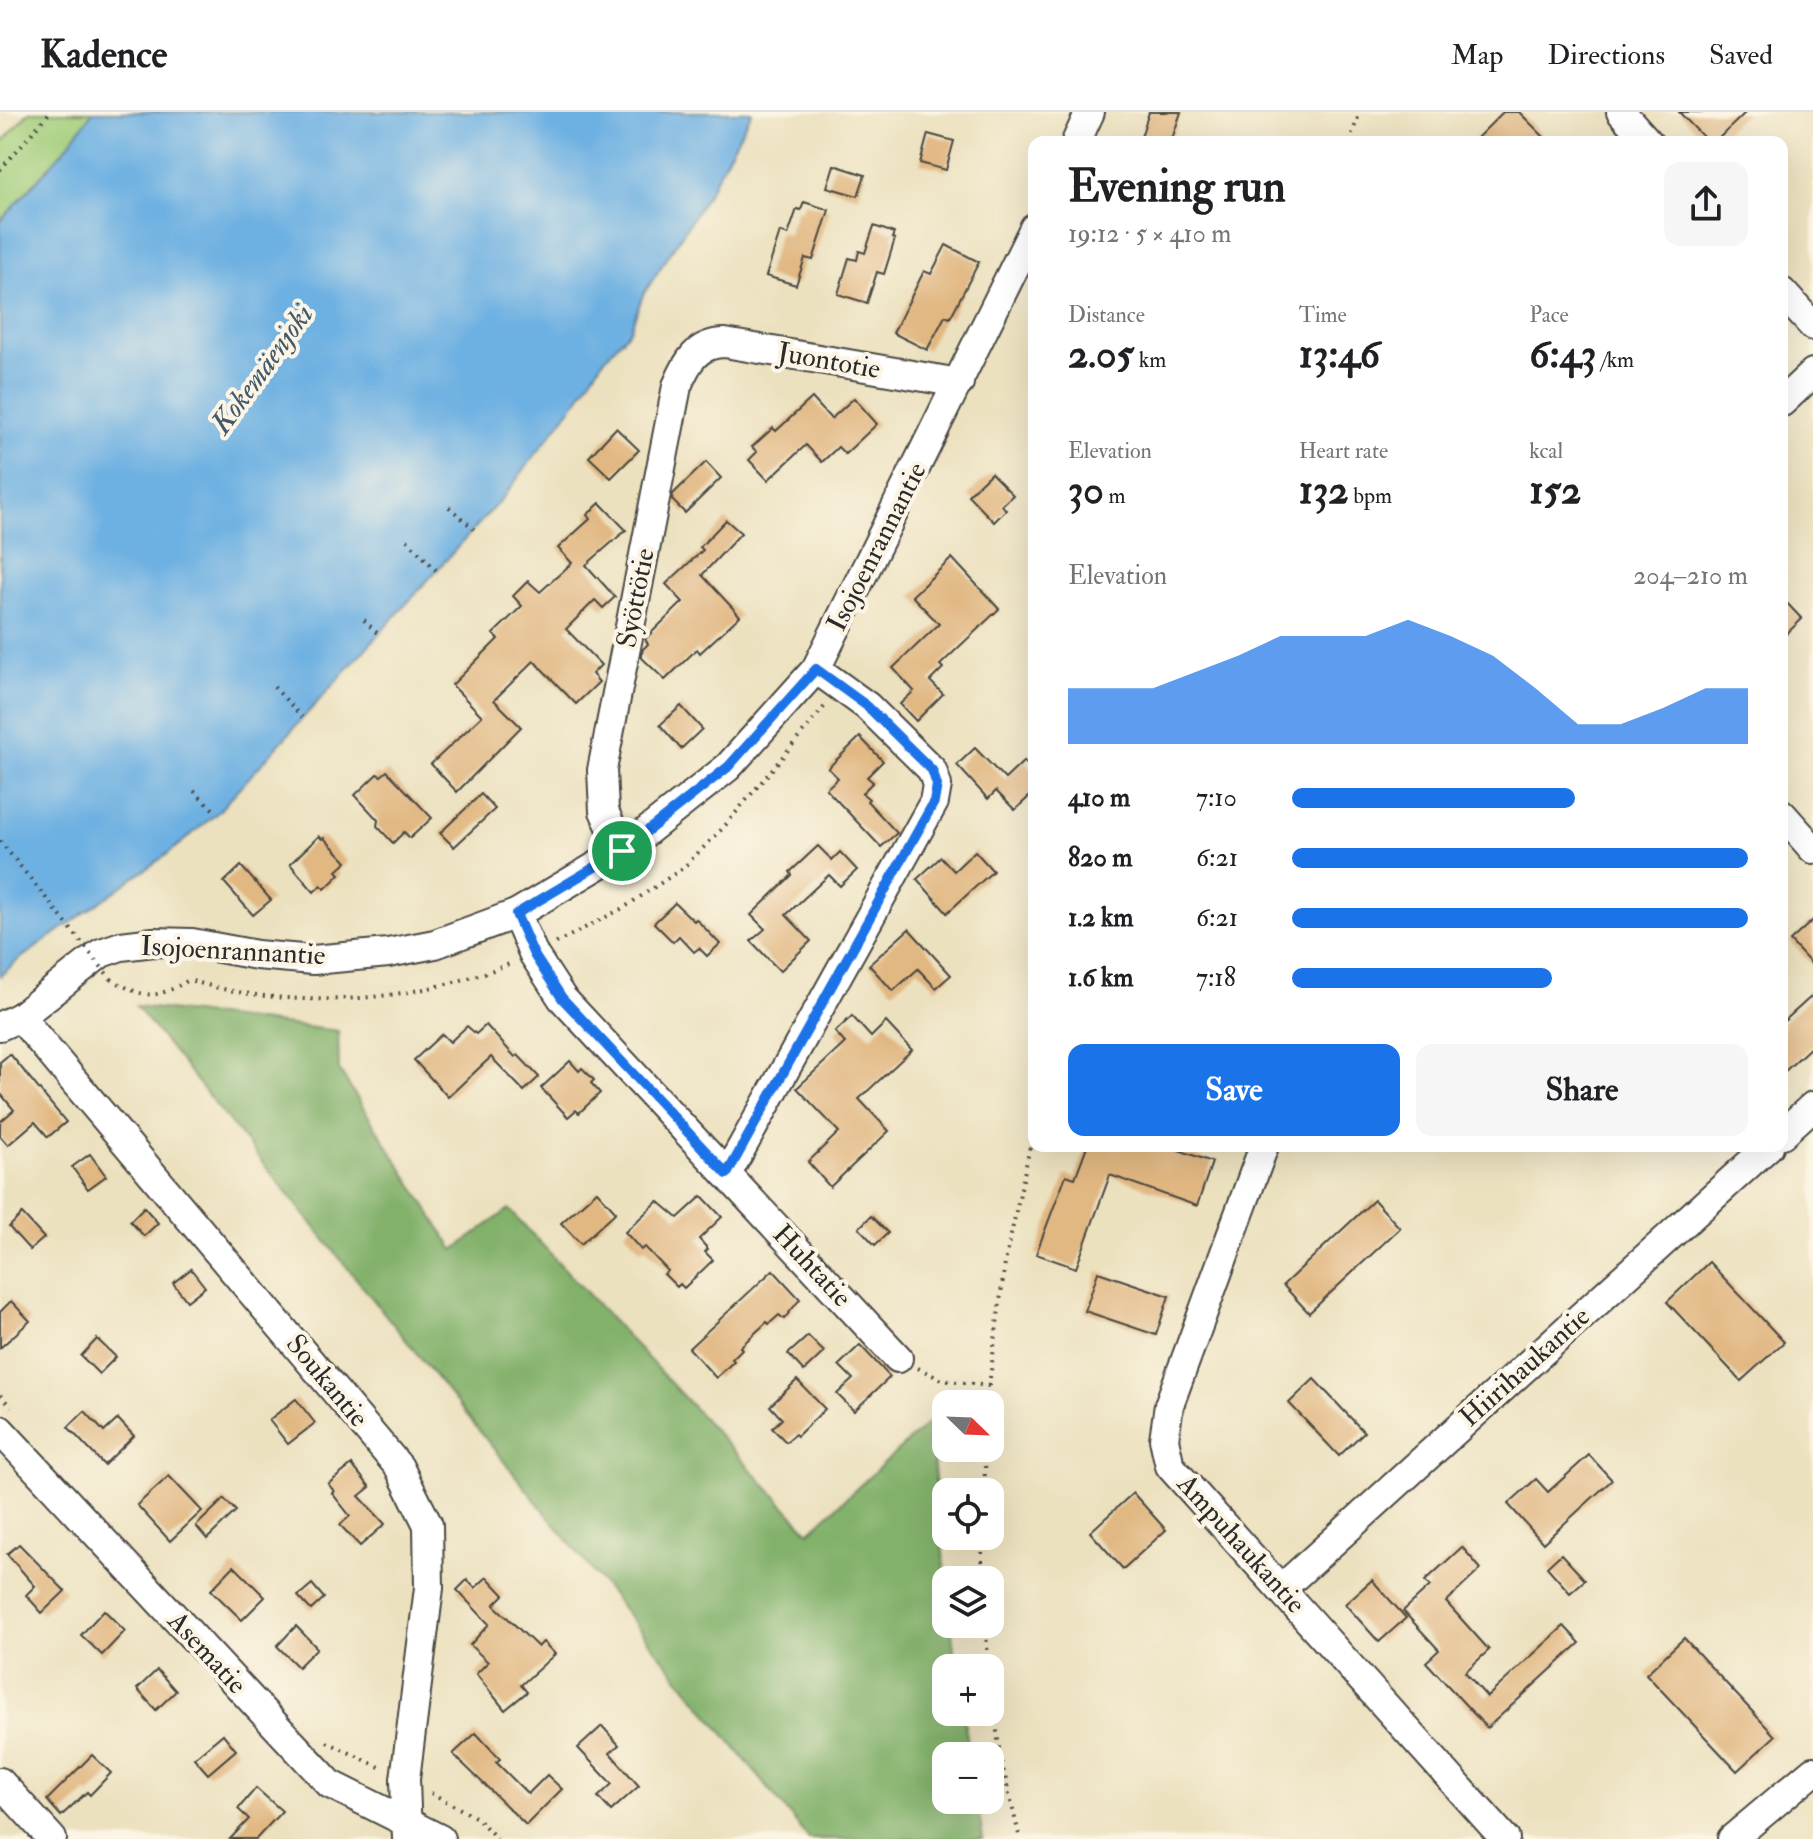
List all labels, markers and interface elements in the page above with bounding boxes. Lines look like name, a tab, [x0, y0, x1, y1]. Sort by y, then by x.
text: Kadence	[40, 31, 167, 79]
text: Map	[1451, 38, 1504, 73]
text: Directions	[1548, 38, 1665, 73]
text: Saved	[1709, 38, 1773, 73]
text: Evening run	[1068, 160, 1286, 215]
button: share	[1664, 162, 1748, 246]
text: 19:12 · 5 × 410 m	[1068, 218, 1231, 250]
water label: Kokemäenjoki	[201, 297, 321, 443]
text: Distance	[1068, 301, 1145, 329]
text: Time	[1299, 301, 1347, 329]
text: Pace	[1529, 301, 1569, 329]
text: 2.05	[1068, 329, 1134, 380]
text: 13:46	[1299, 329, 1380, 380]
text: 6:43	[1529, 329, 1596, 380]
street label: Juontotie	[774, 335, 883, 387]
text: km	[1134, 346, 1166, 374]
text: /km	[1596, 346, 1634, 374]
text: Elevation	[1068, 437, 1152, 465]
text: Heart rate	[1299, 437, 1388, 465]
text: kcal	[1529, 437, 1563, 465]
street label: Isojoenrannantie	[819, 456, 935, 637]
text: 30	[1068, 465, 1104, 516]
text: 132	[1299, 465, 1349, 516]
text: 152	[1529, 465, 1581, 516]
text: m	[1104, 482, 1126, 510]
text: bpm	[1349, 482, 1392, 510]
street label: Syöttötie	[609, 545, 663, 651]
text: Elevation	[1068, 560, 1167, 592]
text: 204–210 m	[1633, 560, 1748, 592]
text: 410 m	[1068, 782, 1130, 814]
text: 7:10	[1196, 782, 1237, 814]
pin	[588, 817, 656, 885]
icon: arrive	[600, 829, 644, 873]
text: 820 m	[1068, 842, 1132, 874]
text: 6:21	[1196, 842, 1238, 874]
text: 1.2 km	[1068, 902, 1134, 934]
text: 6:21	[1196, 902, 1238, 934]
street label: Isojoenrannantie	[140, 929, 327, 973]
text: 1.6 km	[1068, 962, 1133, 994]
text: 7:18	[1196, 962, 1236, 994]
button: Save	[1068, 1044, 1400, 1136]
button: Share	[1416, 1044, 1748, 1136]
street label: Huhtatie	[765, 1217, 859, 1315]
street label: Hiirihaukantie	[1453, 1299, 1598, 1435]
street label: Soukantie	[278, 1327, 376, 1435]
north arrow	[932, 1390, 1004, 1462]
map controls	[932, 1390, 1004, 1814]
street label: Ampuhaukantie	[1169, 1466, 1313, 1621]
button: locate	[932, 1478, 1004, 1550]
button: layers	[932, 1566, 1004, 1638]
street label: Asematie	[159, 1604, 254, 1702]
button: +	[932, 1654, 1004, 1726]
button: −	[932, 1742, 1004, 1814]

